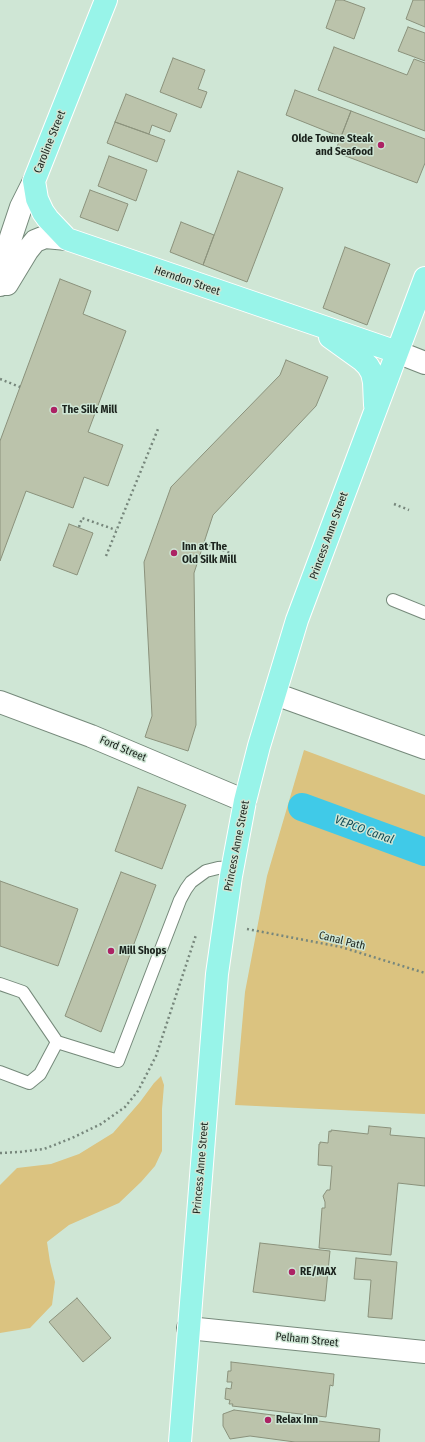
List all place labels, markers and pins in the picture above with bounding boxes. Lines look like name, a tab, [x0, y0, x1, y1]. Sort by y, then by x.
place label: Olde Towne Steak and Seafood	[291, 132, 373, 158]
marker: Olde Towne Steak and Seafood	[376, 140, 386, 150]
place label: The Silk Mill	[62, 403, 117, 417]
marker: The Silk Mill	[49, 405, 59, 415]
place label: Inn at The Old Silk Mill	[182, 540, 236, 566]
marker: Inn at The Old Silk Mill	[169, 548, 179, 558]
place label: Mill Shops	[119, 944, 166, 958]
marker: Mill Shops	[106, 946, 116, 956]
place label: RE/MAX	[300, 1265, 336, 1279]
marker: RE/MAX	[287, 1267, 297, 1277]
place label: Relax Inn	[276, 1413, 318, 1427]
marker: Relax Inn	[263, 1415, 273, 1425]

